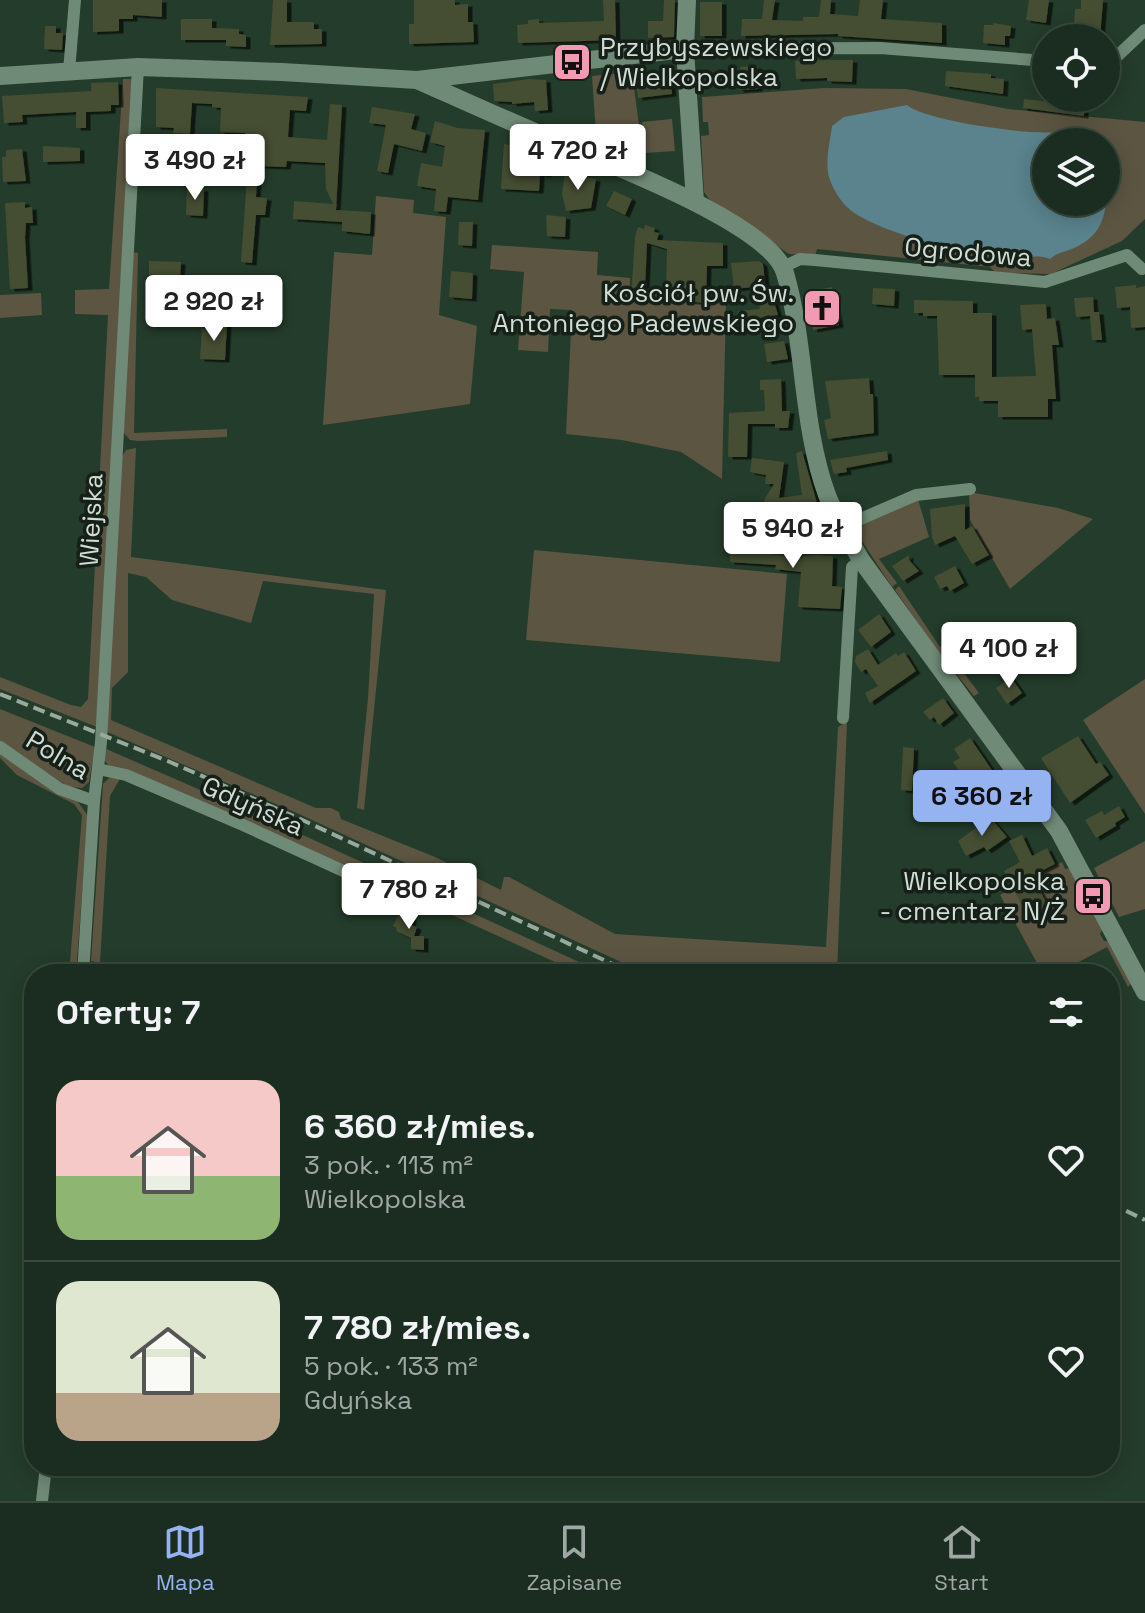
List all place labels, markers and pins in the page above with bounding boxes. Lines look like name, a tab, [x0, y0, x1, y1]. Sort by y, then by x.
place label: Przybyszewskiego / Wielkopolska	[600, 30, 832, 94]
bus stop icon: Przybyszewskiego / Wielkopolska	[551, 41, 593, 83]
pin: 4 720 zł	[495, 124, 661, 192]
pin: 3 490 zł	[112, 134, 278, 202]
pin: 2 920 zł	[131, 275, 297, 343]
place label: Kościół pw. Św. Antoniego Padewskiego	[493, 276, 794, 340]
church icon: Kościół pw. Św. Antoniego Padewskiego	[801, 287, 843, 329]
pin: 5 940 zł	[710, 502, 876, 570]
pin: 4 100 zł	[926, 622, 1092, 690]
pin: 6 360 zł	[899, 770, 1065, 838]
pin: 7 780 zł	[326, 863, 492, 931]
place label: Wielkopolska - cmentarz N/Ż	[880, 864, 1065, 928]
bus stop icon: Wielkopolska - cmentarz N/Ż	[1072, 875, 1114, 917]

